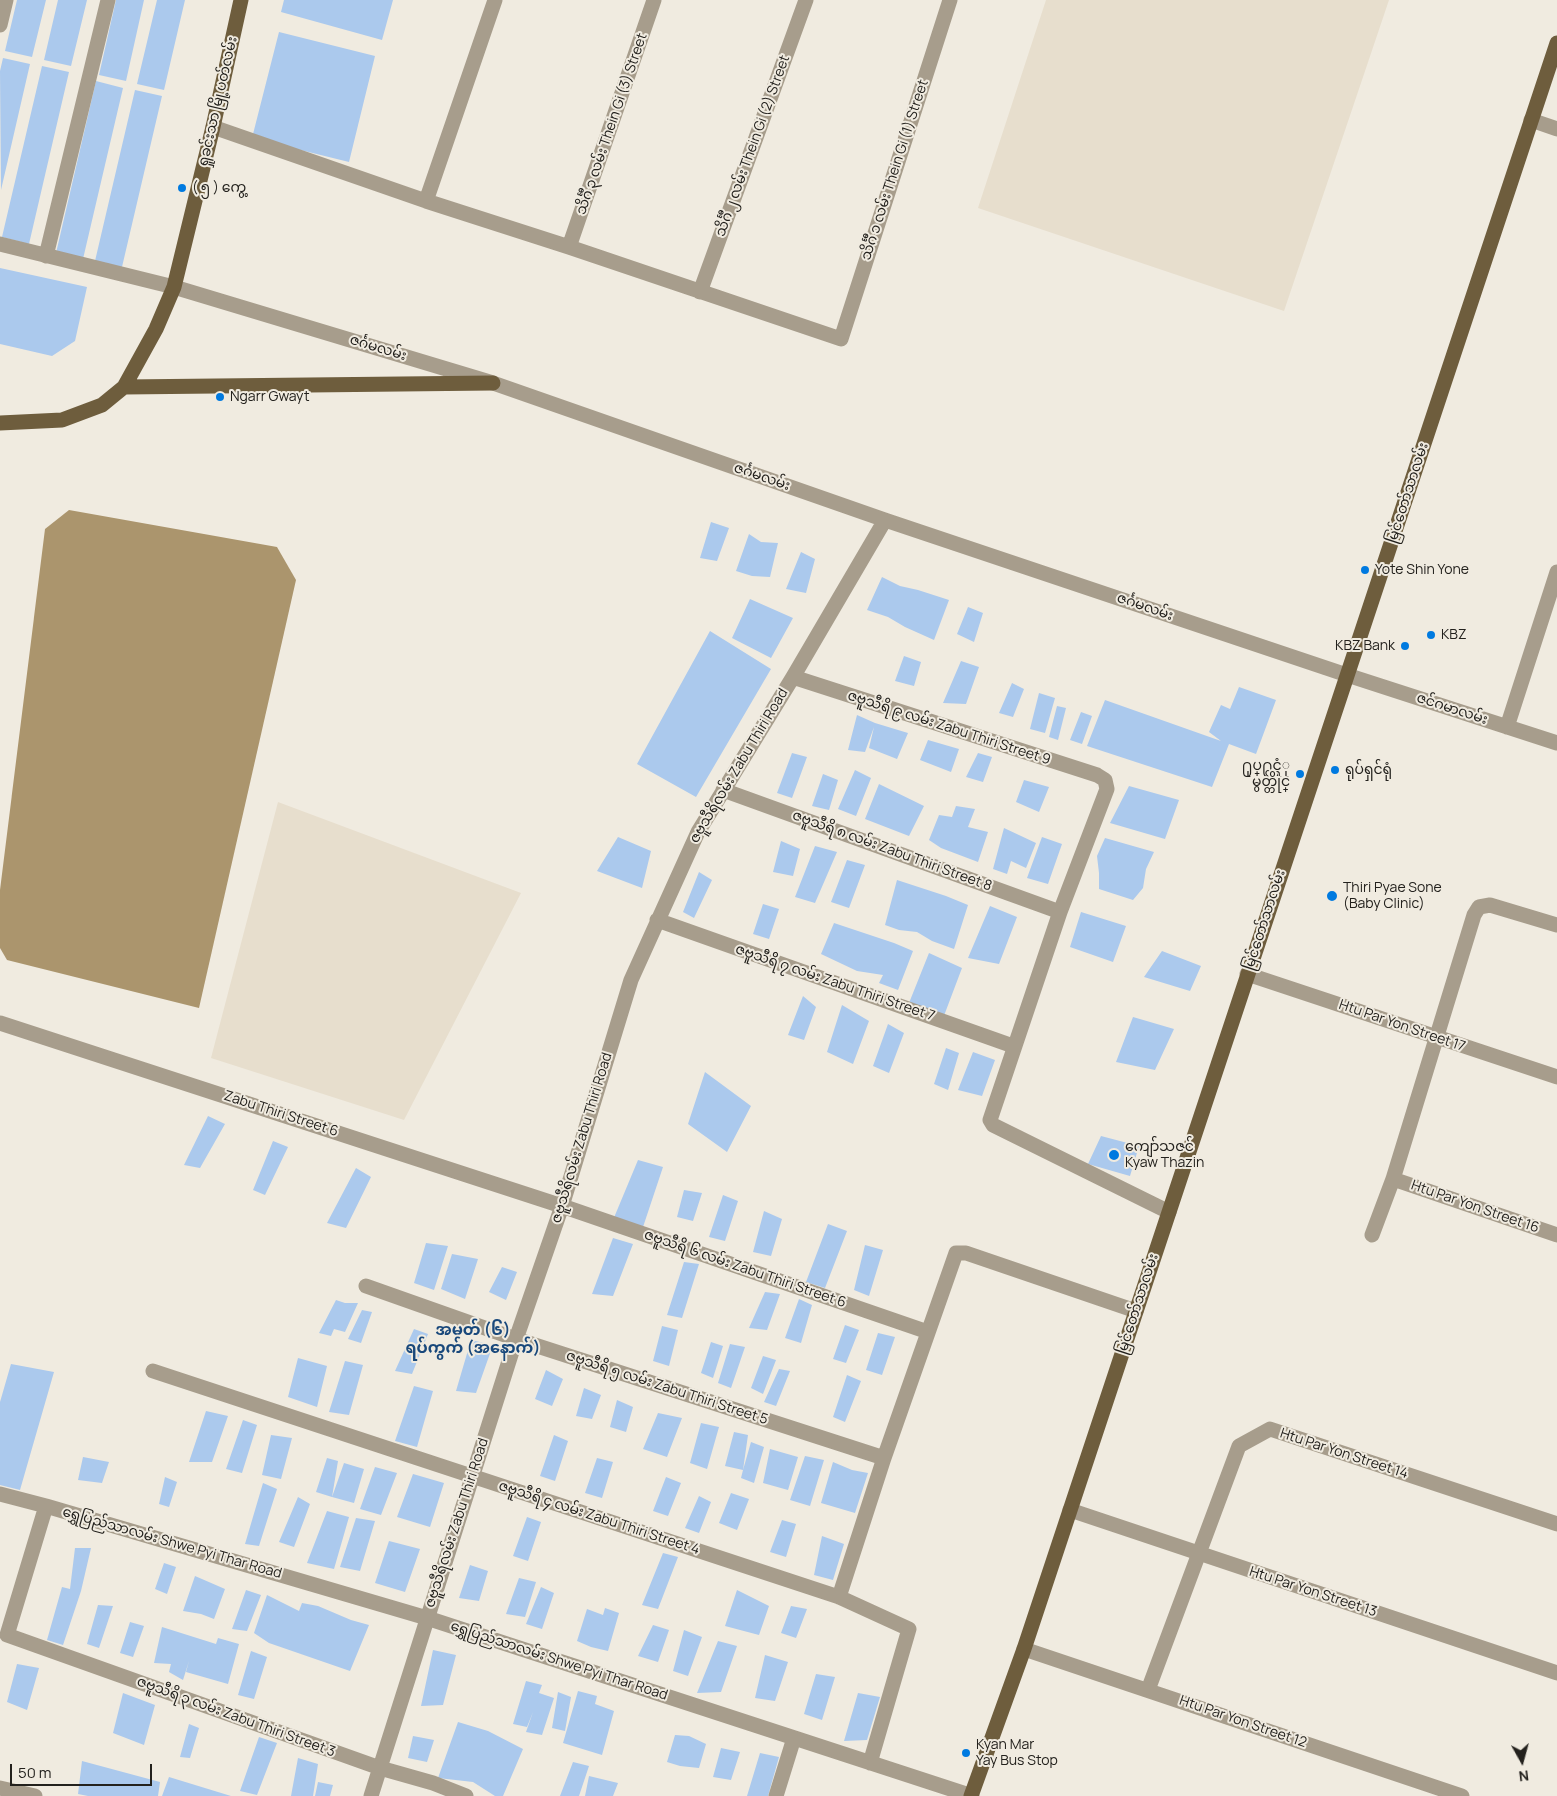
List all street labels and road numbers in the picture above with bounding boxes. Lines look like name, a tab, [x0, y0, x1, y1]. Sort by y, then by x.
street label: သိင်္ဂီ ၃ လမ်း Thein Gi (3) Street	[573, 31, 651, 217]
street label: ရှုခင်းသာ မြို့ပတ်လမ်း	[195, 35, 241, 169]
street label: သိင်္ဂီ ၂ လမ်း Thein Gi (2) Street	[712, 53, 794, 239]
street label: သိင်္ဂီ ၁ လမ်း Thein Gi (1) Street	[858, 78, 932, 262]
street label: ဇင်္ဂမလမ်း	[348, 331, 408, 365]
street label: မြင်တော်သာလမ်း	[1384, 441, 1432, 545]
street label: ဇင်္ဂမလမ်း	[732, 460, 792, 494]
street label: ဇင်္ဂမလမ်း	[1115, 590, 1175, 624]
street label: ဇဗူသီရိလမ်း Zabu Thiri Road	[686, 686, 792, 846]
street label: ဇဗူသီရိ ၉ လမ်း Zabu Thiri Street 9	[845, 687, 1053, 769]
street label: ဇင်ဂမာလမ်း	[1414, 690, 1490, 728]
street label: ဇဗူသီရိ ၈ လမ်း Zabu Thiri Street 8	[790, 807, 994, 895]
street label: မြင်တော်သာလမ်း	[1241, 868, 1289, 972]
street label: ဇဗူသီရိ ၇ လမ်း Zabu Thiri Street 7	[733, 941, 937, 1025]
street label: Htu Par Yon Street 17	[1337, 996, 1467, 1056]
street label: ဇဗူသီရိလမ်း Zabu Thiri Road	[548, 1051, 616, 1225]
street label: Zabu Thiri Street 6	[222, 1088, 340, 1140]
street label: Htu Par Yon Street 16	[1409, 1177, 1541, 1237]
street label: ဇဗူသီရိ ၆ လမ်း Zabu Thiri Street 6	[642, 1226, 848, 1312]
street label: မြင်တော်သာလမ်း	[1114, 1252, 1162, 1356]
street label: ဇဗူသီရိ ၅ လမ်း Zabu Thiri Street 5	[564, 1347, 770, 1429]
street label: Htu Par Yon Street 14	[1278, 1425, 1410, 1483]
street label: ဇဗူသီရိလမ်း Zabu Thiri Road	[422, 1436, 492, 1610]
street label: ဇဗူသီရိ ၄ လမ်း Zabu Thiri Street 4	[496, 1477, 702, 1559]
street label: ရွှေပြည်သာလမ်း Shwe Pyi Thar Road	[60, 1504, 284, 1582]
street label: Htu Par Yon Street 13	[1247, 1563, 1379, 1621]
street label: ရွှေပြည်သာလမ်း Shwe Pyi Thar Road	[448, 1618, 670, 1704]
street label: ဇဗူသီရိ ၃ လမ်း Zabu Thiri Street 3	[134, 1673, 338, 1761]
street label: Htu Par Yon Street 12	[1177, 1692, 1309, 1752]

